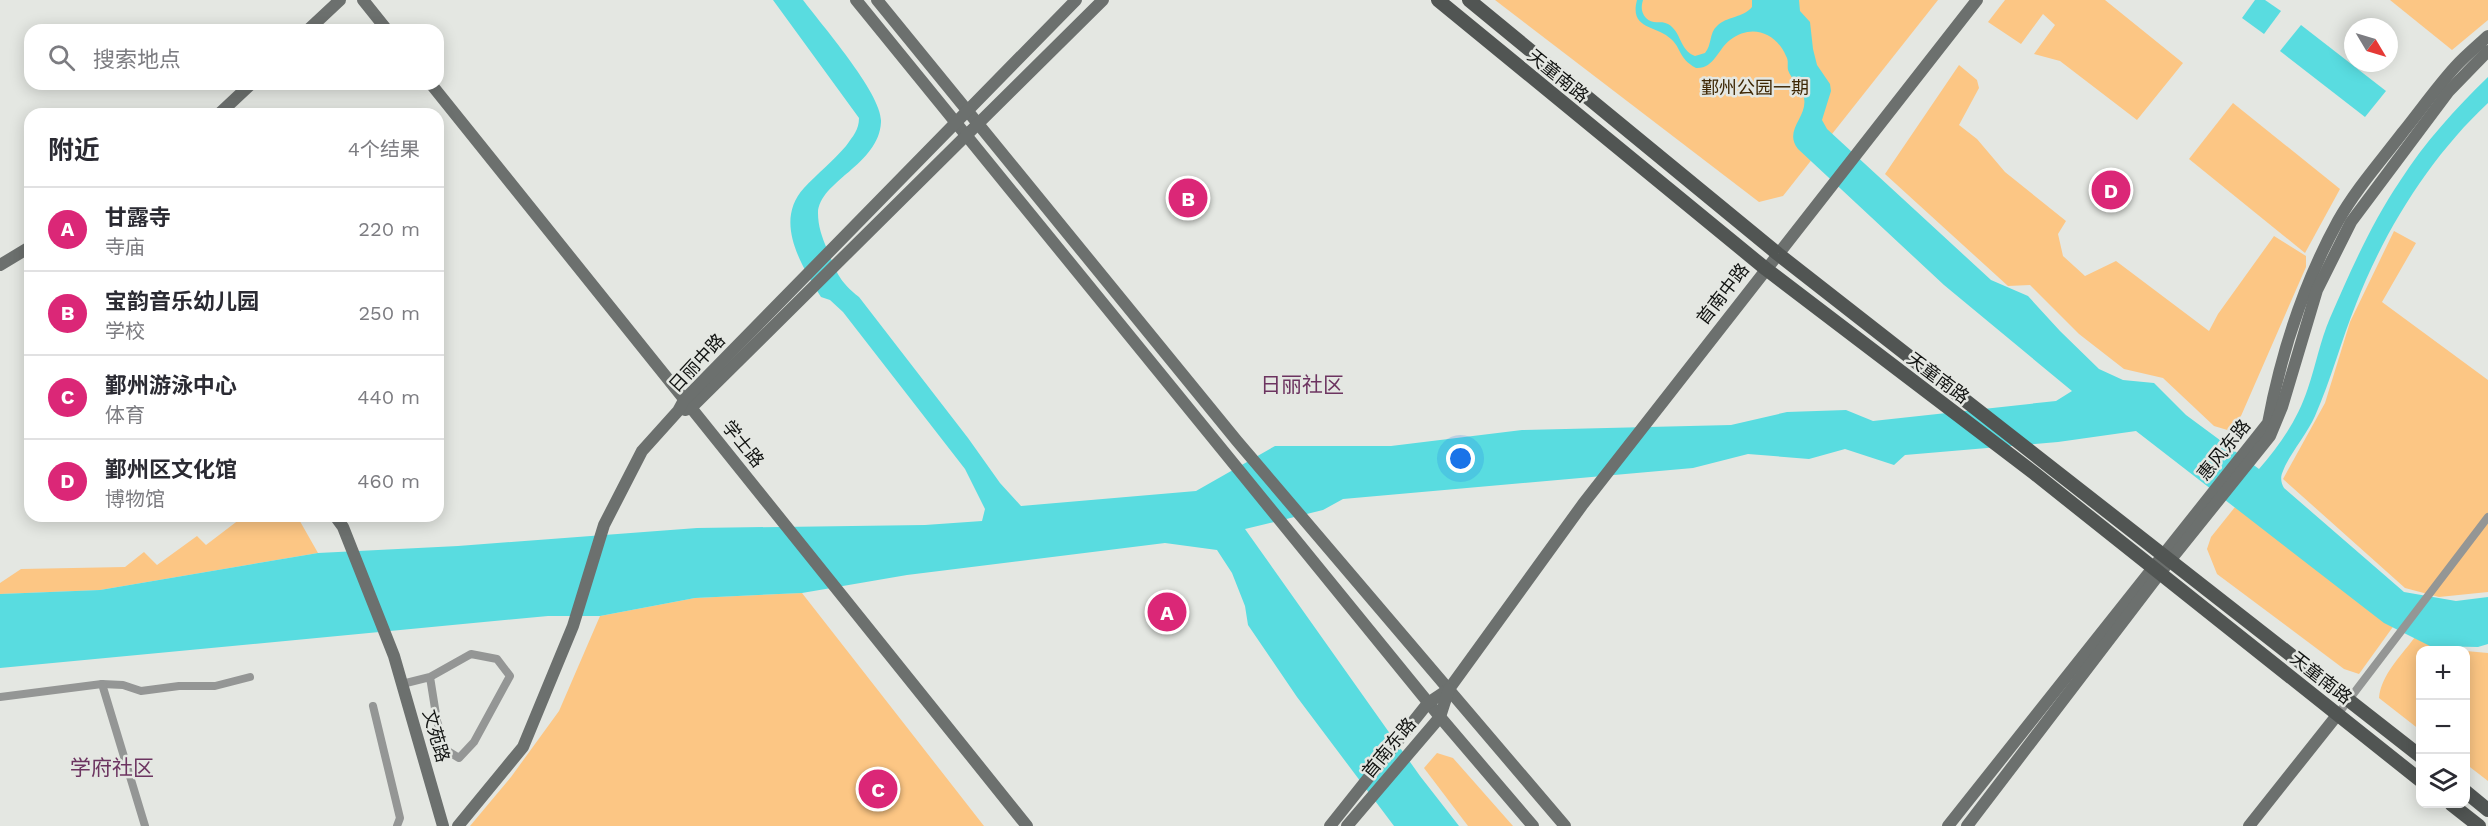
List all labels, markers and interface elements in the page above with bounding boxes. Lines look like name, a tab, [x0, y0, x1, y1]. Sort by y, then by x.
north arrow	[2344, 18, 2398, 72]
search box	[24, 24, 444, 90]
icon: search	[45, 41, 78, 74]
street label: 天童南路	[1524, 45, 1593, 106]
text: 搜索地点	[93, 47, 181, 72]
park label: 鄞州公园一期	[1701, 77, 1809, 98]
text: 附近	[48, 135, 100, 165]
text: 4个结果	[348, 137, 420, 161]
pin: D	[2092, 168, 2130, 213]
pin: B	[1168, 176, 1208, 220]
text: 甘露寺	[105, 205, 171, 230]
text: A	[61, 217, 74, 241]
text: 220 m	[358, 217, 420, 241]
text: 寺庙	[105, 235, 145, 259]
street label: 首南中路	[1692, 259, 1753, 329]
text: 宝韵音乐幼儿园	[105, 289, 259, 314]
text: B	[61, 301, 74, 325]
text: 250 m	[358, 301, 420, 325]
text: 学校	[105, 319, 145, 343]
street label: 日丽中路	[664, 329, 729, 396]
street label: 天童南路	[1903, 348, 1973, 408]
district label: 日丽社区	[1260, 372, 1344, 397]
text: 鄞州游泳中心	[105, 373, 237, 398]
text: C	[61, 385, 74, 409]
text: 440 m	[357, 385, 420, 409]
text: 体育	[105, 403, 145, 427]
street label: 惠风东路	[2193, 415, 2254, 484]
street label: 学士路	[718, 416, 769, 471]
your location	[1446, 444, 1475, 473]
text: 鄞州区文化馆	[105, 457, 237, 482]
text: D	[60, 469, 75, 493]
text: 460 m	[357, 469, 420, 493]
text: 博物馆	[105, 487, 165, 511]
pin: A	[1148, 590, 1186, 634]
map controls	[2416, 646, 2470, 808]
button: +	[2416, 646, 2470, 700]
street label: 天童南路	[2286, 647, 2356, 708]
button: −	[2416, 700, 2470, 754]
street label: 文苑路	[419, 707, 454, 765]
street label: 首南东路	[1357, 713, 1420, 782]
button: layers	[2416, 754, 2470, 808]
district label: 学府社区	[70, 755, 154, 780]
pin: C	[858, 766, 898, 812]

